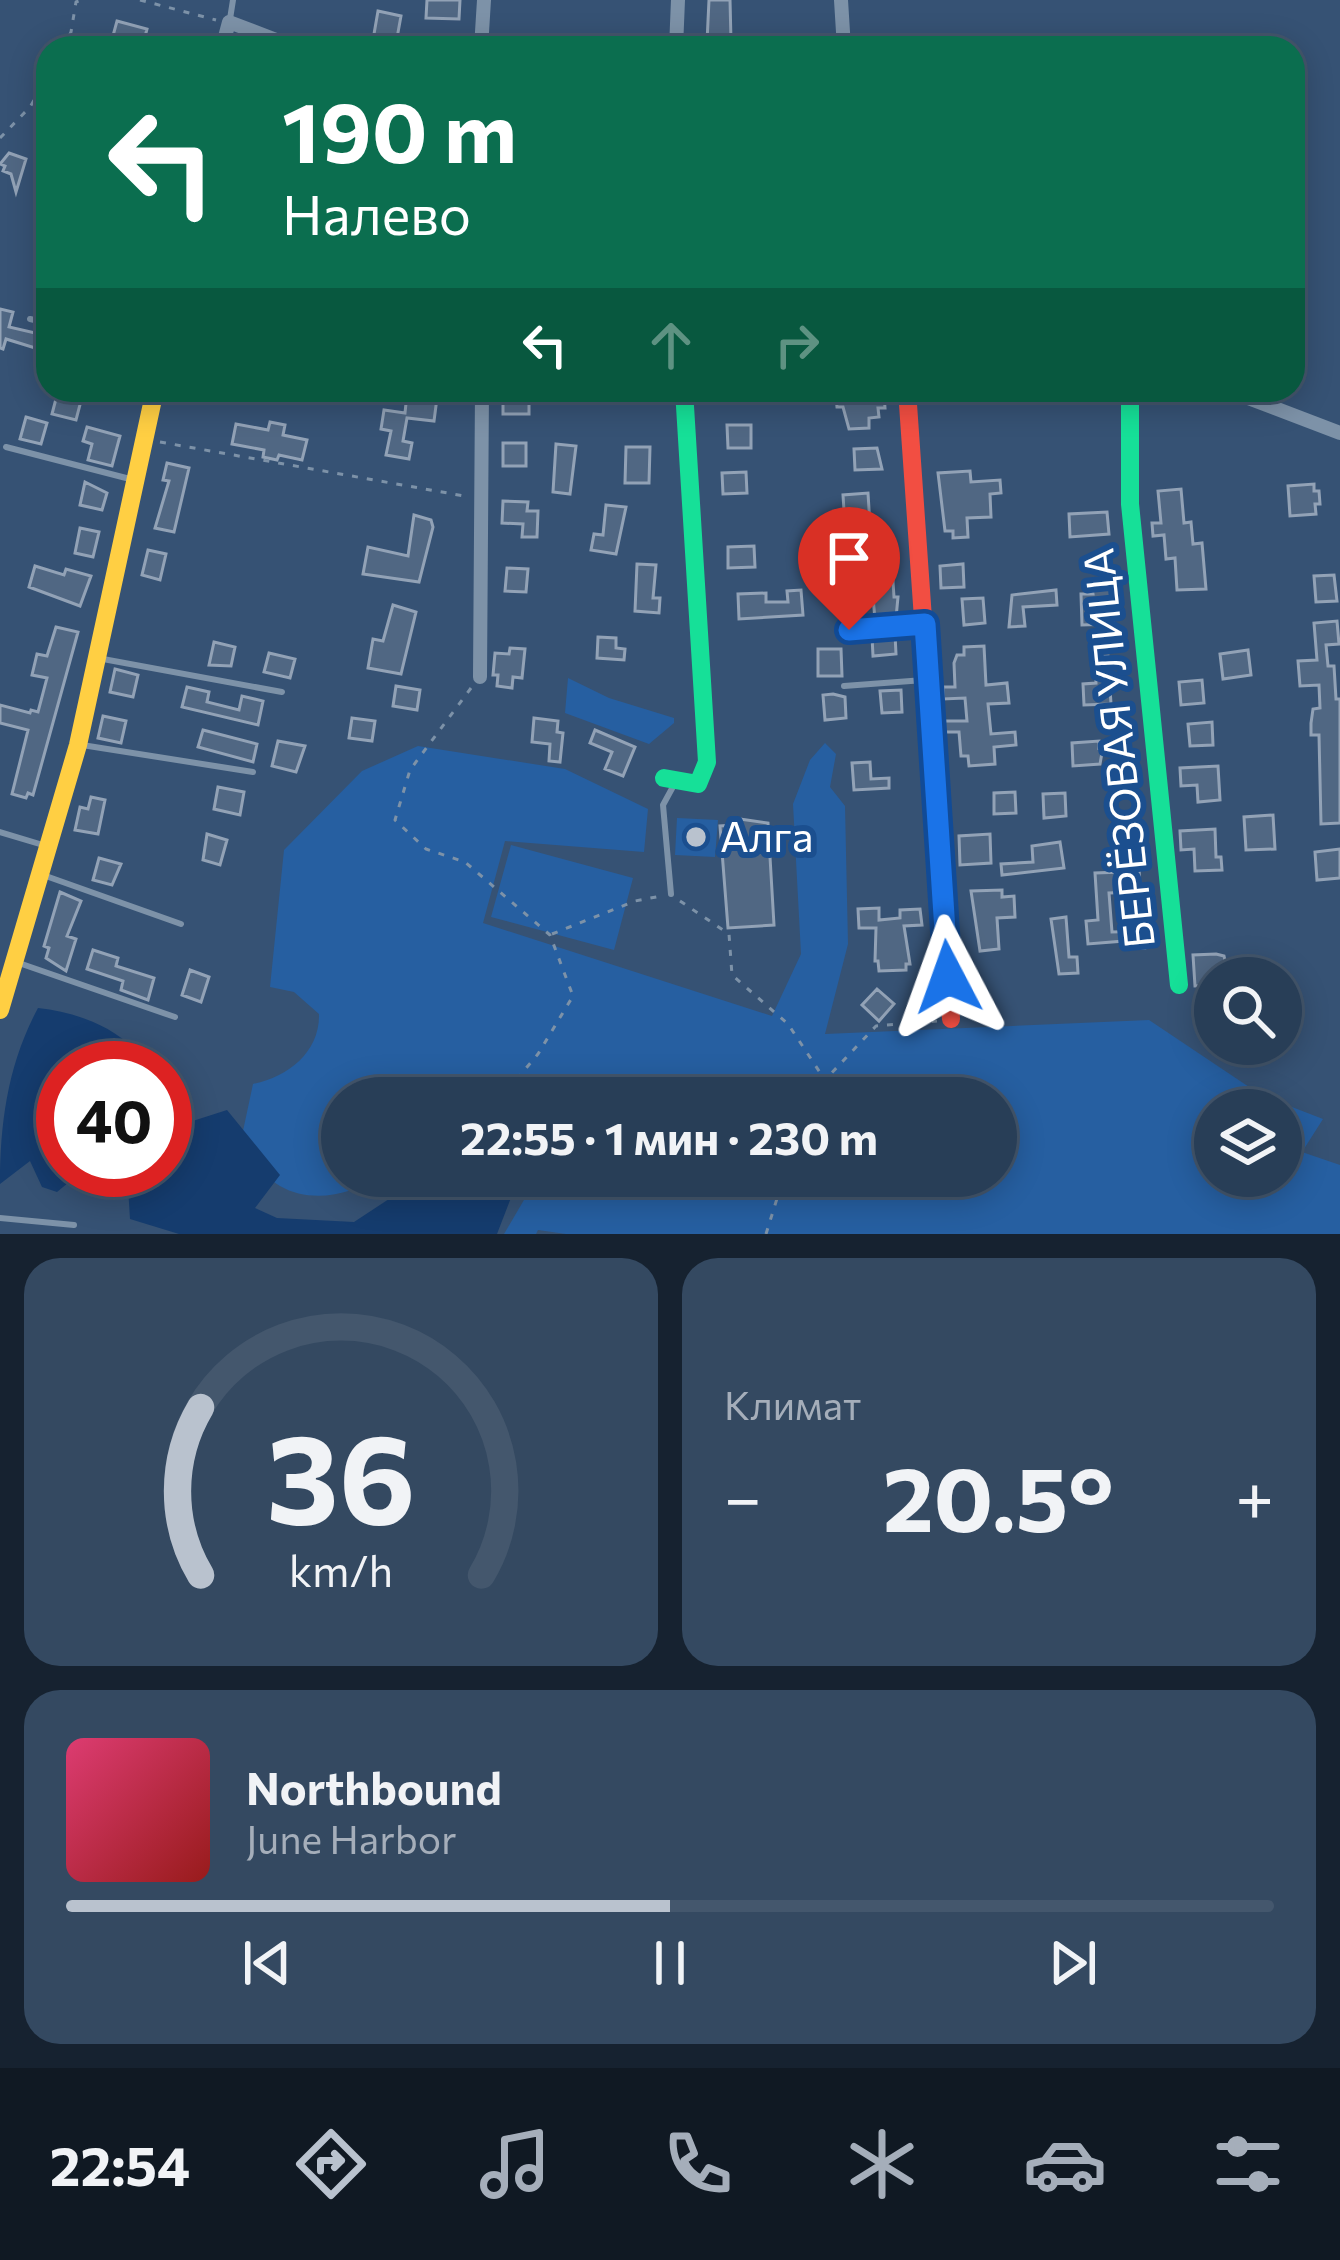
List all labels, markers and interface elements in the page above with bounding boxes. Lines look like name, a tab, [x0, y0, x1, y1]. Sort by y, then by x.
text: 190 m	[282, 78, 517, 180]
icon: left	[84, 84, 240, 240]
text: Налево	[282, 180, 471, 246]
icon: left	[512, 312, 578, 378]
icon: ahead	[638, 312, 704, 378]
icon: right	[764, 312, 830, 378]
pin	[798, 507, 900, 630]
icon: arrive	[816, 525, 882, 591]
street label: БЕРЁЗОВАЯ УЛИЦА	[1070, 546, 1164, 951]
place label: Алга	[720, 809, 813, 861]
marker: Алга	[683, 824, 709, 850]
position arrow	[885, 914, 1011, 1040]
map controls	[1194, 957, 1302, 1197]
button: search	[1194, 957, 1302, 1065]
speed limit sign: 40	[36, 1041, 192, 1197]
button: layers	[1194, 1089, 1302, 1197]
text: 22:55 · 1 мин · 230 m	[460, 1109, 878, 1164]
text: Климат	[724, 1380, 861, 1428]
text: 36	[266, 1397, 416, 1550]
text: 20.5°	[883, 1440, 1114, 1551]
text: −	[724, 1455, 762, 1536]
text: +	[1235, 1455, 1274, 1536]
text: km/h	[289, 1543, 393, 1596]
text: Northbound	[246, 1759, 502, 1814]
text: June Harbor	[246, 1814, 457, 1862]
icon: previous	[234, 1930, 300, 1996]
icon: pause	[637, 1930, 703, 1996]
icon: next	[1040, 1930, 1106, 1996]
icon: directions	[289, 2122, 373, 2206]
icon: music	[473, 2122, 557, 2206]
icon: phone	[656, 2122, 740, 2206]
icon: climate	[840, 2122, 924, 2206]
icon: car	[1023, 2122, 1107, 2206]
icon: filters	[1206, 2122, 1290, 2206]
text: 22:54	[50, 2131, 190, 2197]

